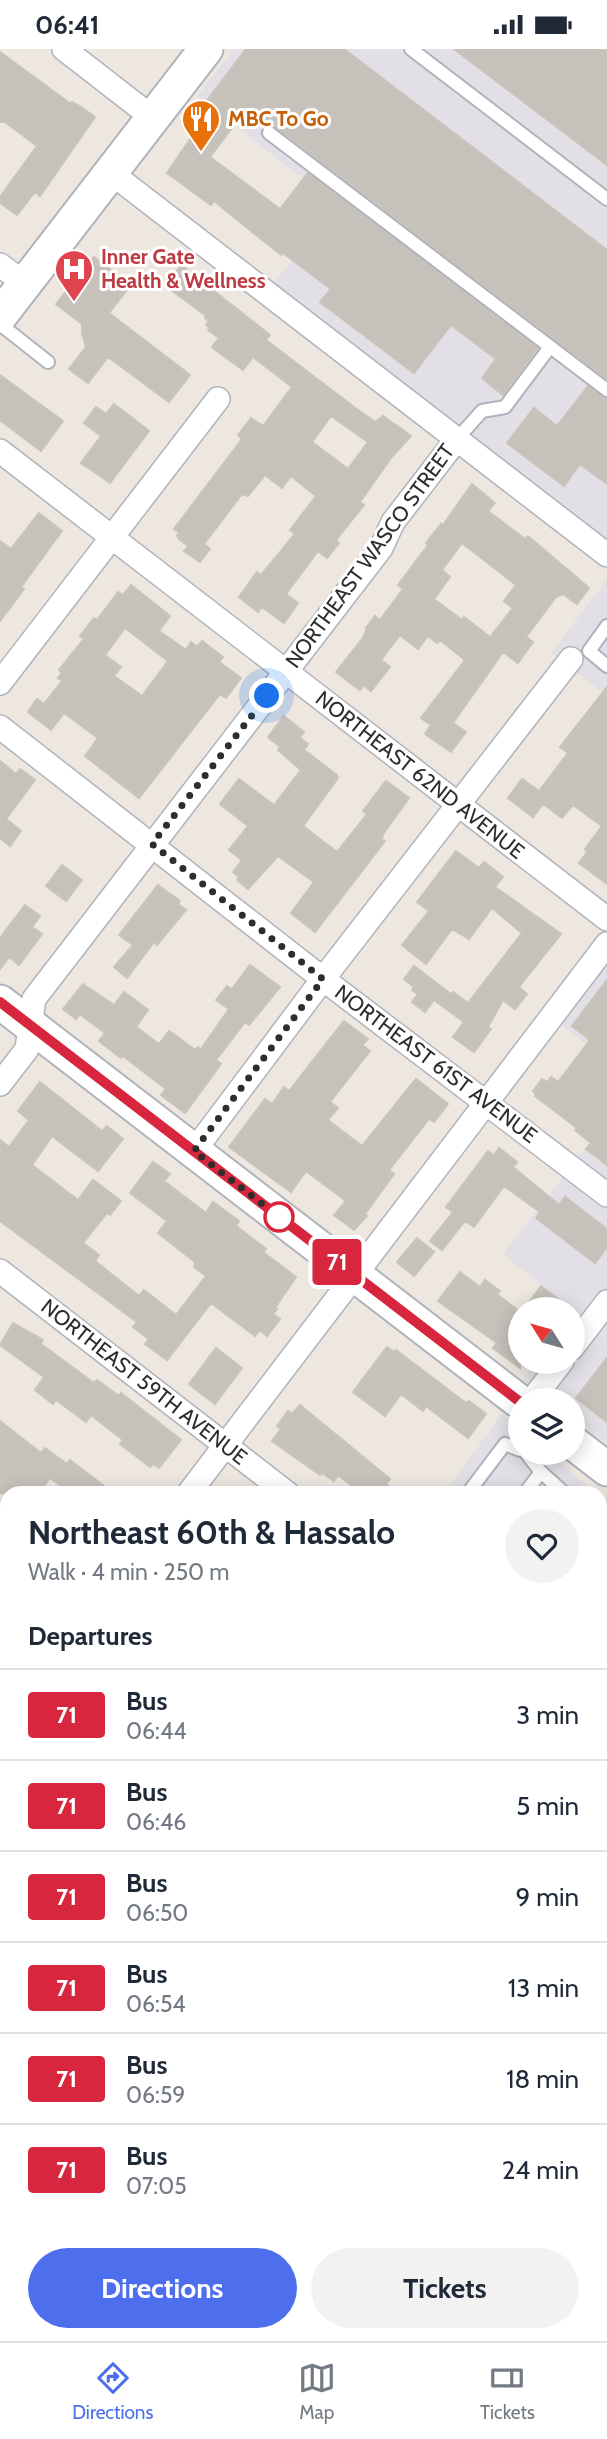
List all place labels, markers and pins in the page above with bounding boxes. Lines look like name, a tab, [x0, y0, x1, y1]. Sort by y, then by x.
restaurant icon: MBC To Go	[180, 98, 222, 153]
place label: MBC To Go	[228, 106, 329, 131]
place label: Inner Gate Health & Wellness	[101, 244, 266, 293]
hospital icon: Inner Gate Health & Wellness	[53, 248, 95, 303]
unlabelled marker	[264, 1202, 294, 1232]

